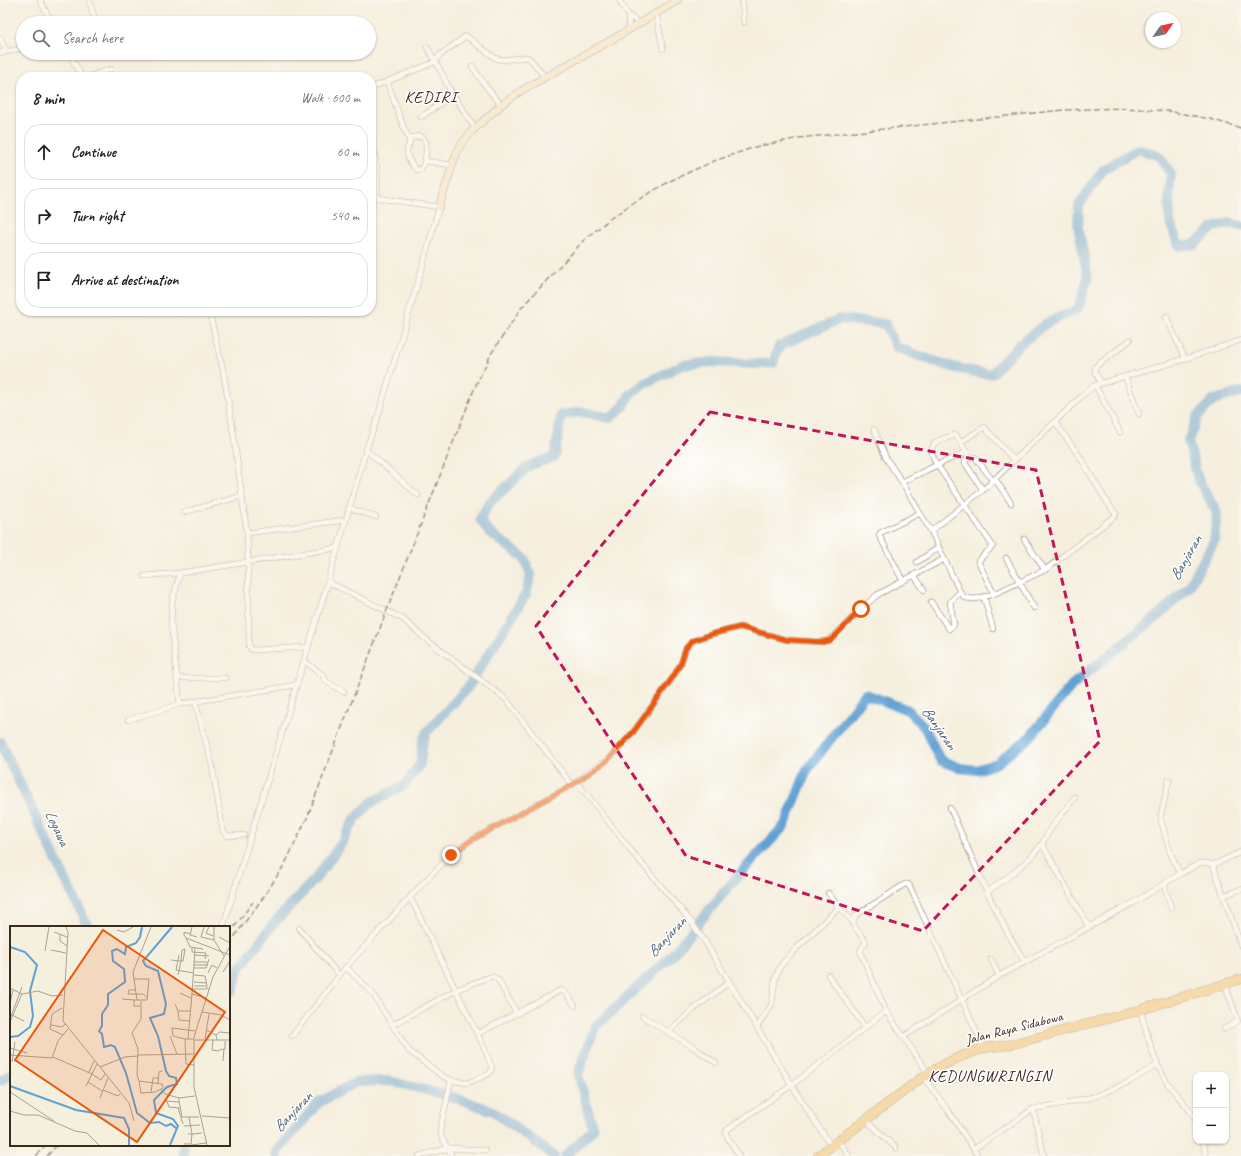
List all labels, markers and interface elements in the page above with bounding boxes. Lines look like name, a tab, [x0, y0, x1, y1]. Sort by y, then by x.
north arrow	[1145, 12, 1181, 48]
search box	[16, 16, 376, 60]
icon: search	[30, 27, 52, 49]
text: Search here	[62, 29, 123, 48]
district label: KEDIRI	[405, 87, 460, 107]
text: 8 min	[32, 88, 65, 109]
text: Walk · 600 m	[301, 90, 360, 106]
icon: ahead	[33, 141, 55, 163]
text: Continue	[71, 143, 116, 162]
text: 60 m	[337, 144, 359, 160]
icon: right	[33, 205, 55, 227]
text: Turn right	[71, 207, 124, 226]
text: 540 m	[331, 208, 359, 224]
icon: arrive	[33, 269, 55, 291]
text: Arrive at destination	[71, 271, 178, 290]
water label: Banjaran	[1166, 531, 1207, 584]
route start	[852, 600, 870, 618]
water label: Banjaran	[917, 703, 961, 754]
water label: Logawa	[41, 807, 74, 850]
route end	[442, 846, 460, 864]
water label: Banjaran	[644, 912, 691, 961]
inset map	[10, 926, 230, 1146]
street label: Jalan Raya Sidabowa	[963, 1007, 1066, 1049]
district label: KEDUNGWRINGIN	[928, 1066, 1053, 1086]
map controls	[1193, 1072, 1229, 1144]
button: +	[1193, 1072, 1229, 1108]
water label: Banjaran	[270, 1087, 317, 1136]
button: −	[1193, 1108, 1229, 1144]

